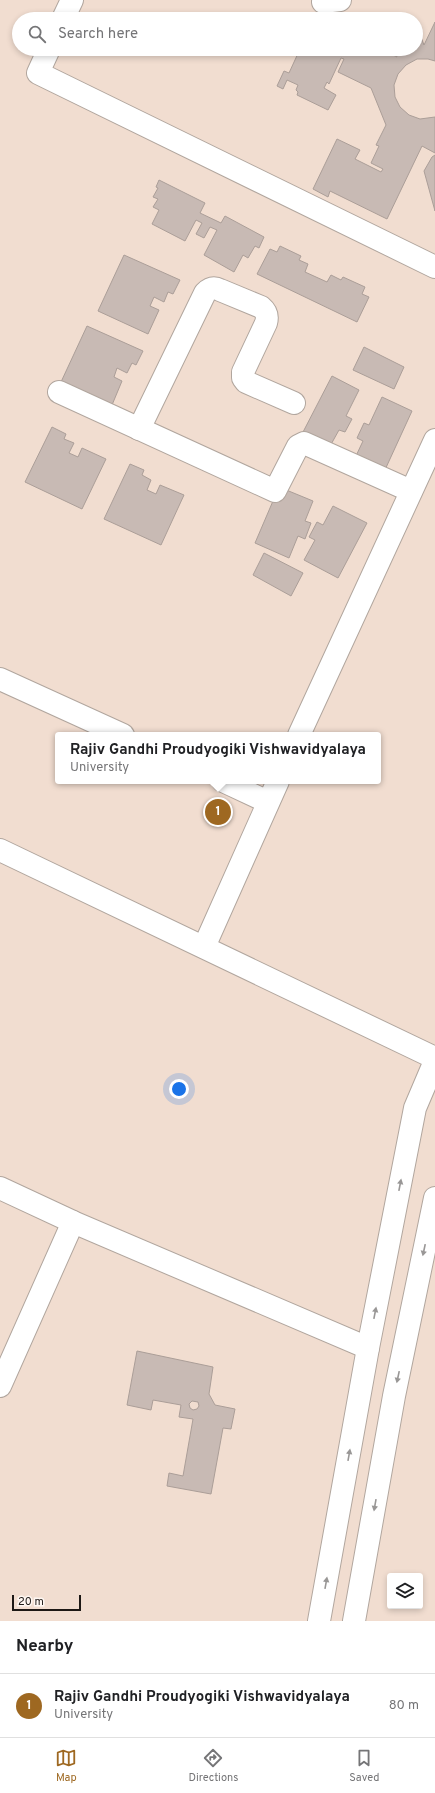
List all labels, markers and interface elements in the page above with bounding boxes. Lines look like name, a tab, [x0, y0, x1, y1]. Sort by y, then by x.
search box	[12, 12, 423, 56]
icon: search	[26, 23, 48, 45]
text: Search here	[58, 25, 138, 44]
popup	[55, 732, 381, 784]
text: Rajiv Gandhi Proudyogiki Vishwavidyalaya	[70, 741, 366, 760]
text: University	[70, 760, 129, 776]
pin: 1	[205, 797, 231, 827]
your location	[169, 1079, 189, 1099]
one-way arrow	[397, 1179, 403, 1192]
one-way arrow	[421, 1244, 427, 1256]
one-way arrow	[372, 1307, 378, 1319]
one-way arrow	[395, 1371, 401, 1383]
one-way arrow	[346, 1448, 352, 1461]
one-way arrow	[372, 1499, 378, 1511]
map controls	[387, 1573, 423, 1609]
button: layers	[387, 1573, 423, 1609]
one-way arrow	[323, 1576, 329, 1589]
scale bar	[12, 1593, 81, 1612]
text: 20 m	[18, 1595, 44, 1609]
text: Nearby	[16, 1636, 73, 1658]
text: Rajiv Gandhi Proudyogiki Vishwavidyalaya	[54, 1688, 350, 1707]
text: 1	[26, 1698, 32, 1714]
text: 80 m	[389, 1698, 419, 1714]
text: University	[54, 1707, 113, 1723]
tab: Map	[55, 1747, 77, 1785]
tab: Directions	[188, 1747, 238, 1785]
tab: Saved	[349, 1747, 380, 1785]

